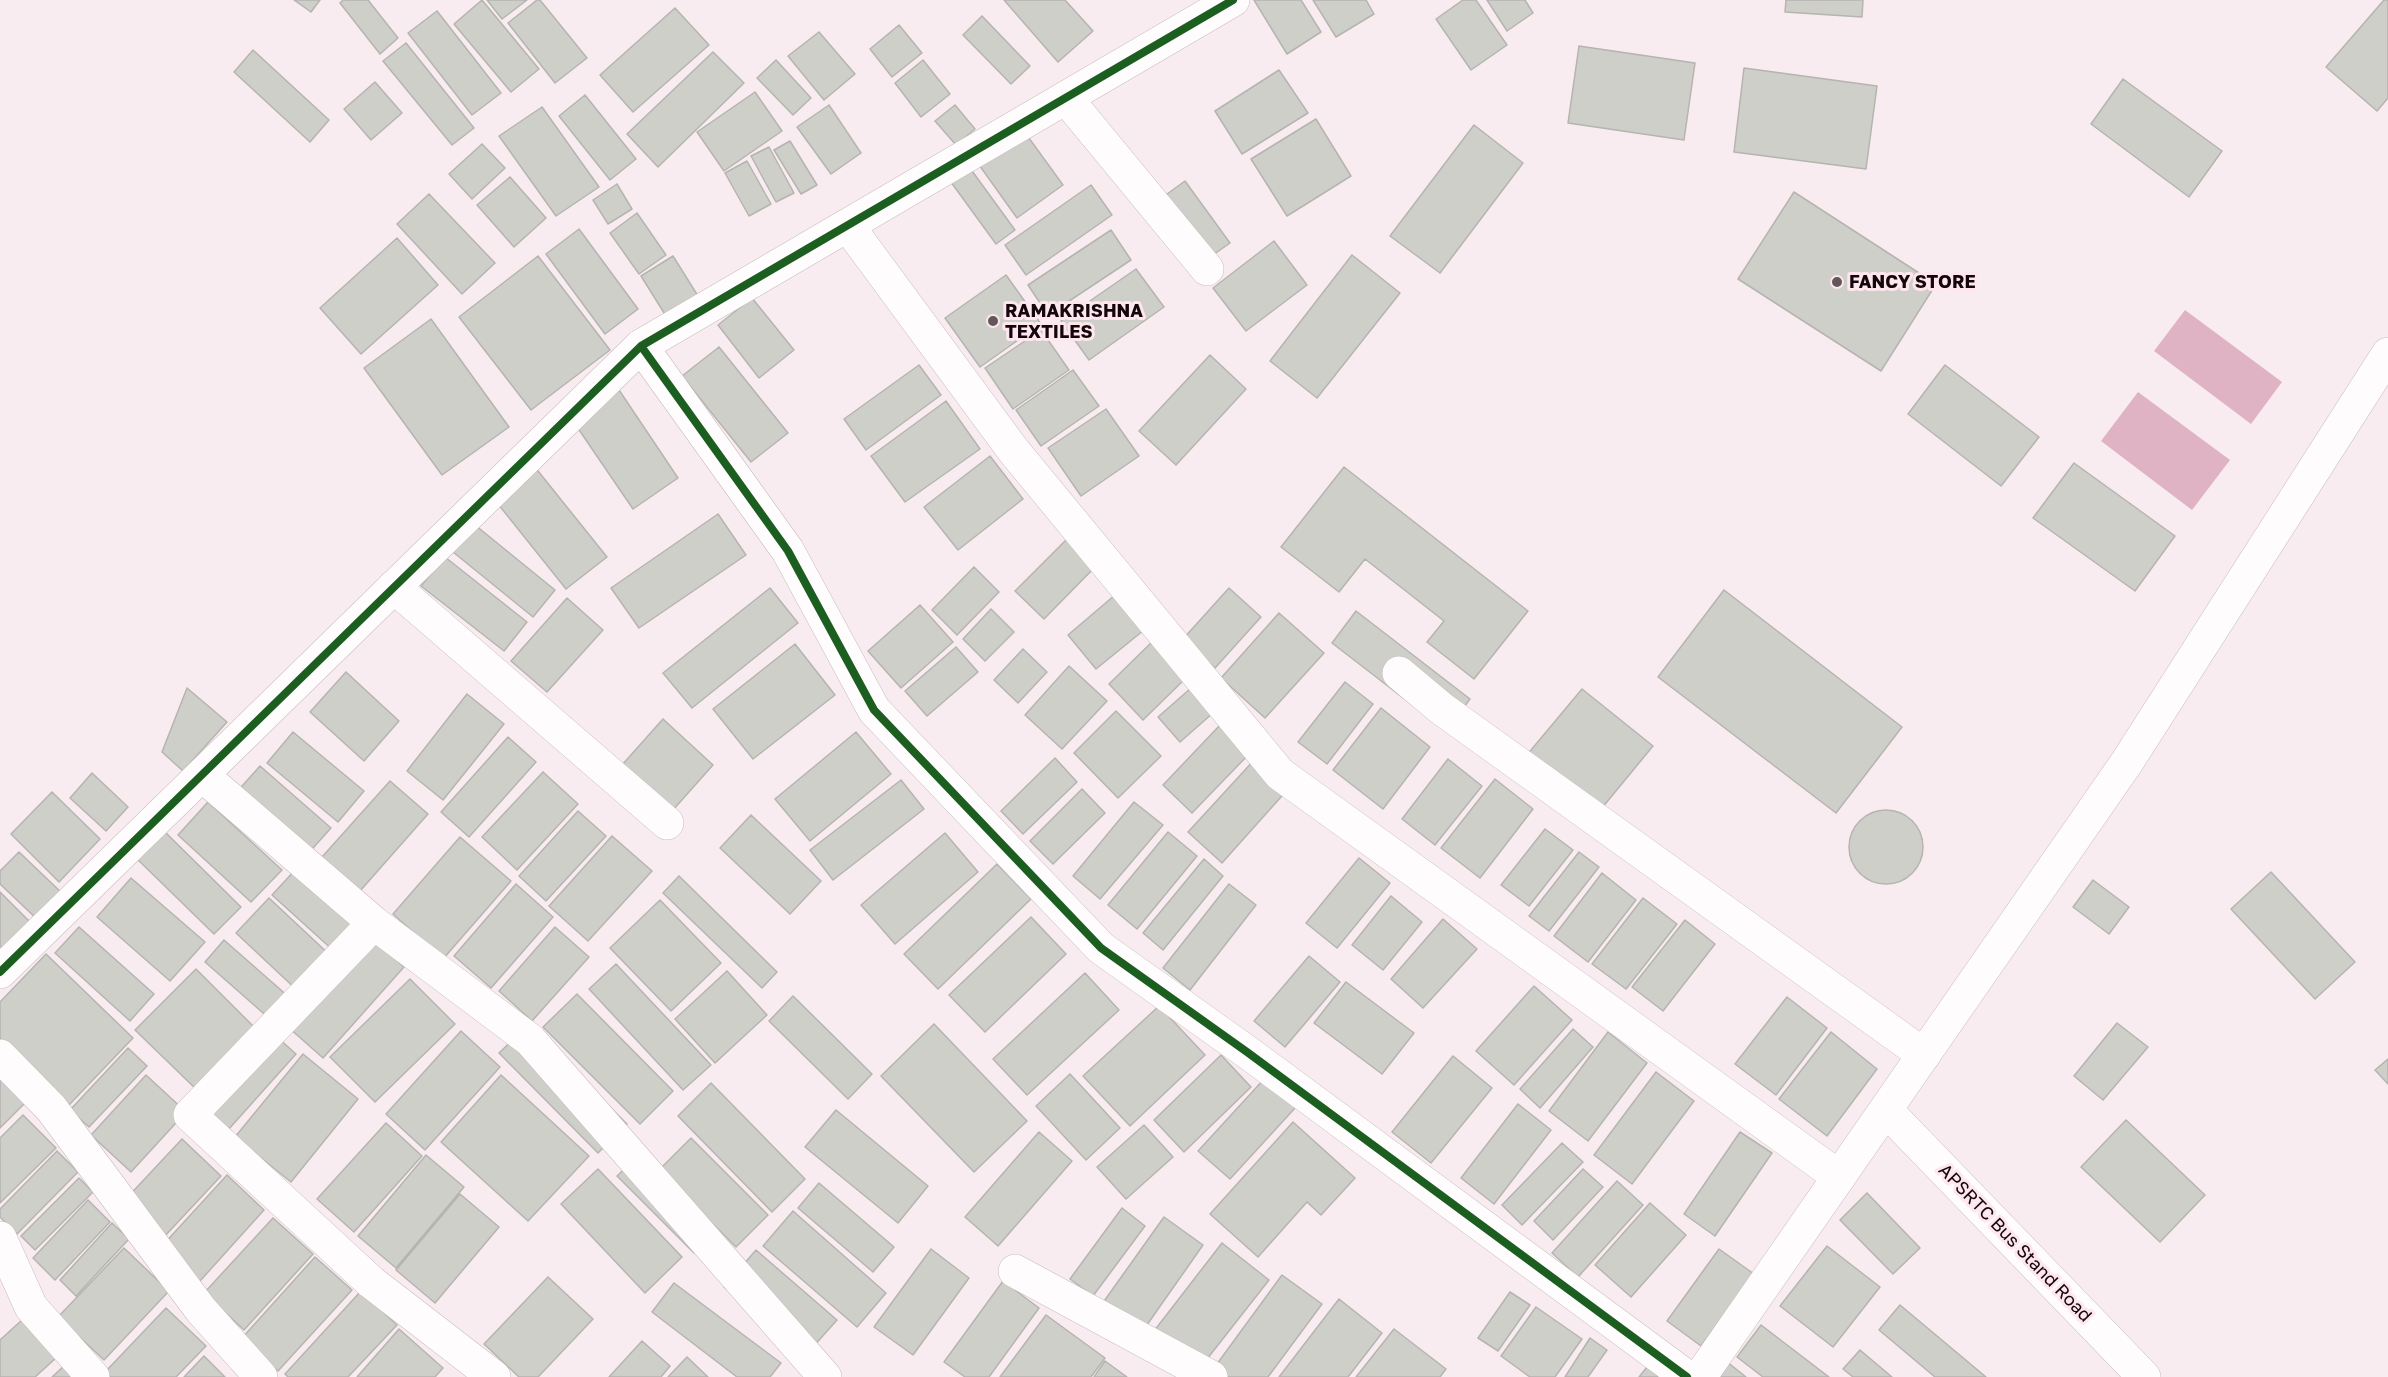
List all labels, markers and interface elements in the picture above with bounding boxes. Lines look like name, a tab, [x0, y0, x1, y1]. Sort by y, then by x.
place label: FANCY STORE	[1849, 271, 1976, 293]
marker: FANCY STORE	[1830, 275, 1844, 289]
place label: RAMAKRISHNA TEXTILES	[1005, 300, 1143, 342]
marker: RAMAKRISHNA TEXTILES	[986, 314, 1000, 328]
street label: APSRTC Bus Stand Road	[1934, 1160, 2096, 1326]

